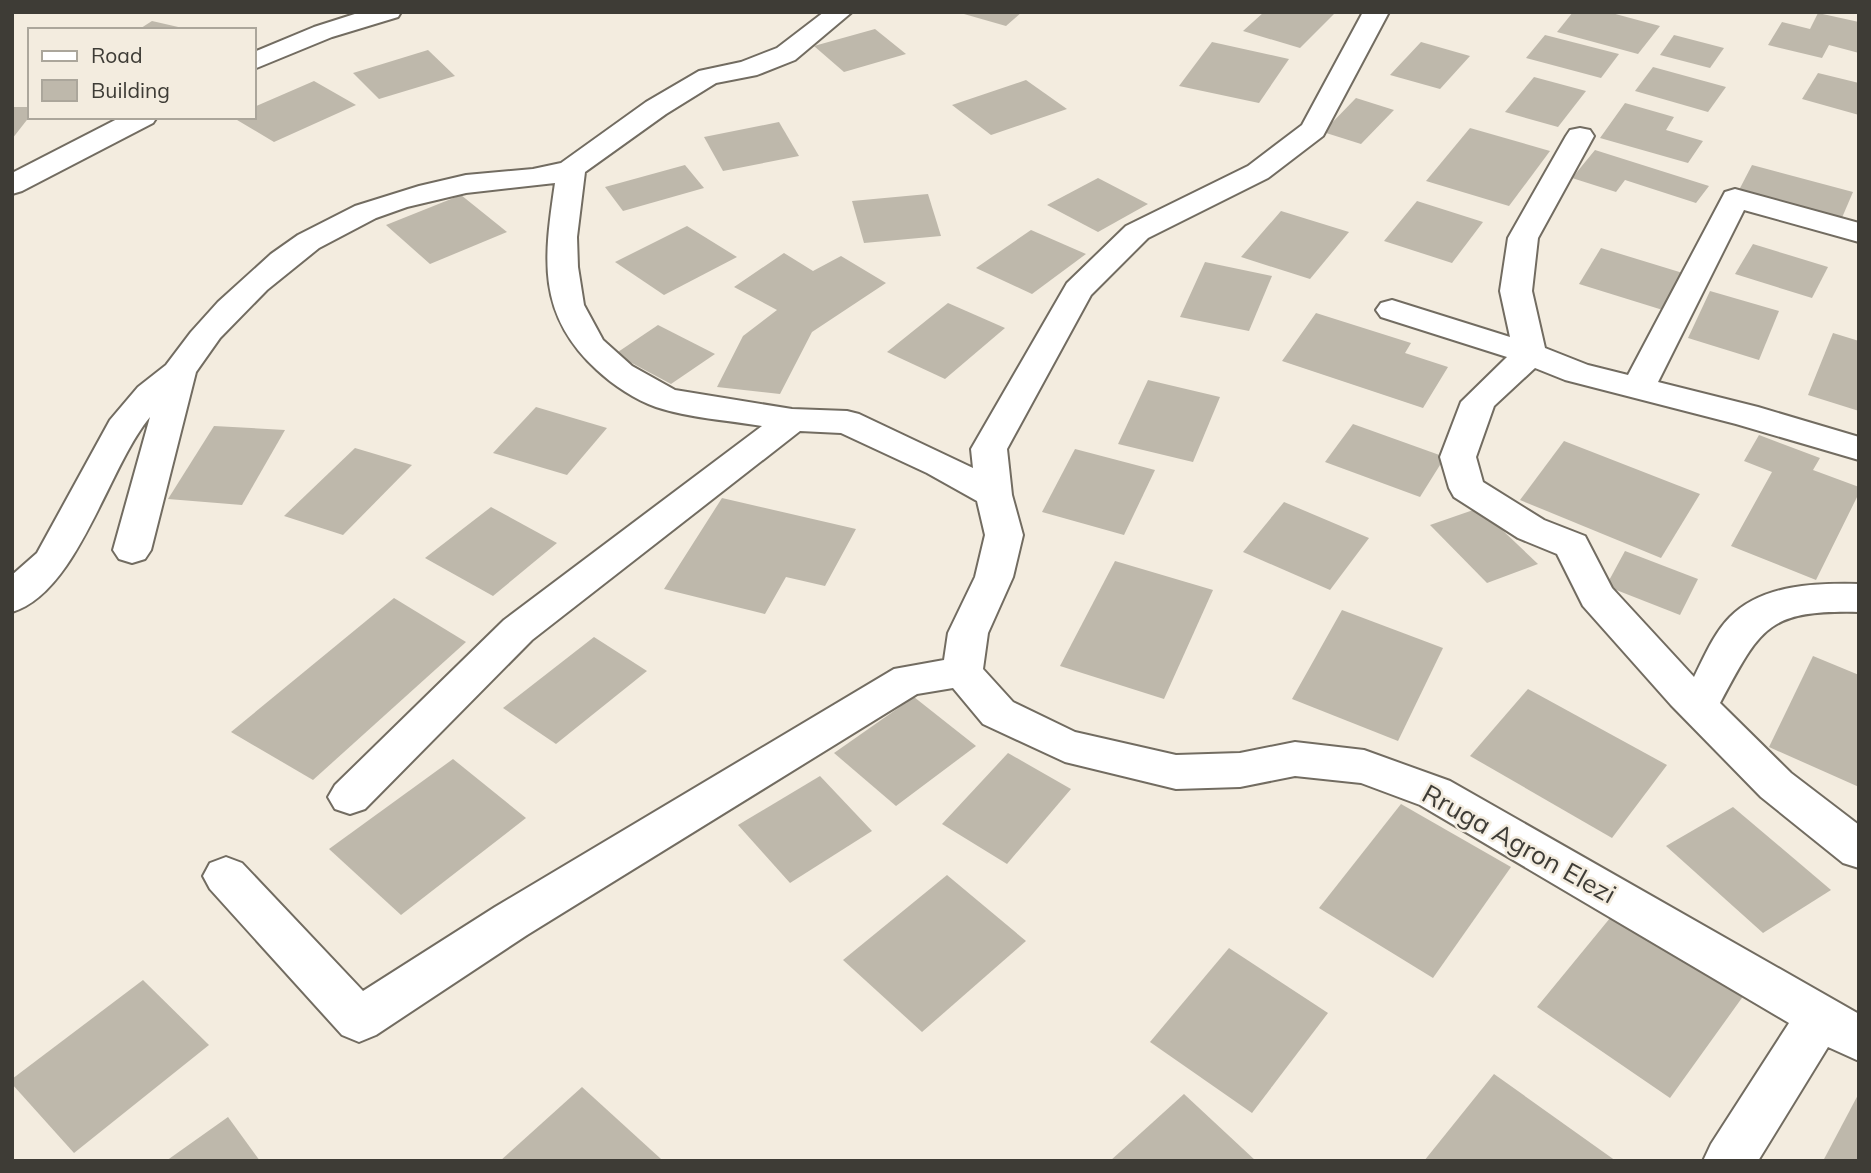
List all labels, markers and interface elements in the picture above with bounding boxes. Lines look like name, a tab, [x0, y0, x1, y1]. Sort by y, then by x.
legend	[28, 28, 256, 119]
text: Road	[91, 42, 142, 68]
text: Building	[91, 77, 170, 103]
street label: Rruga Agron Elezi	[1417, 777, 1622, 910]

